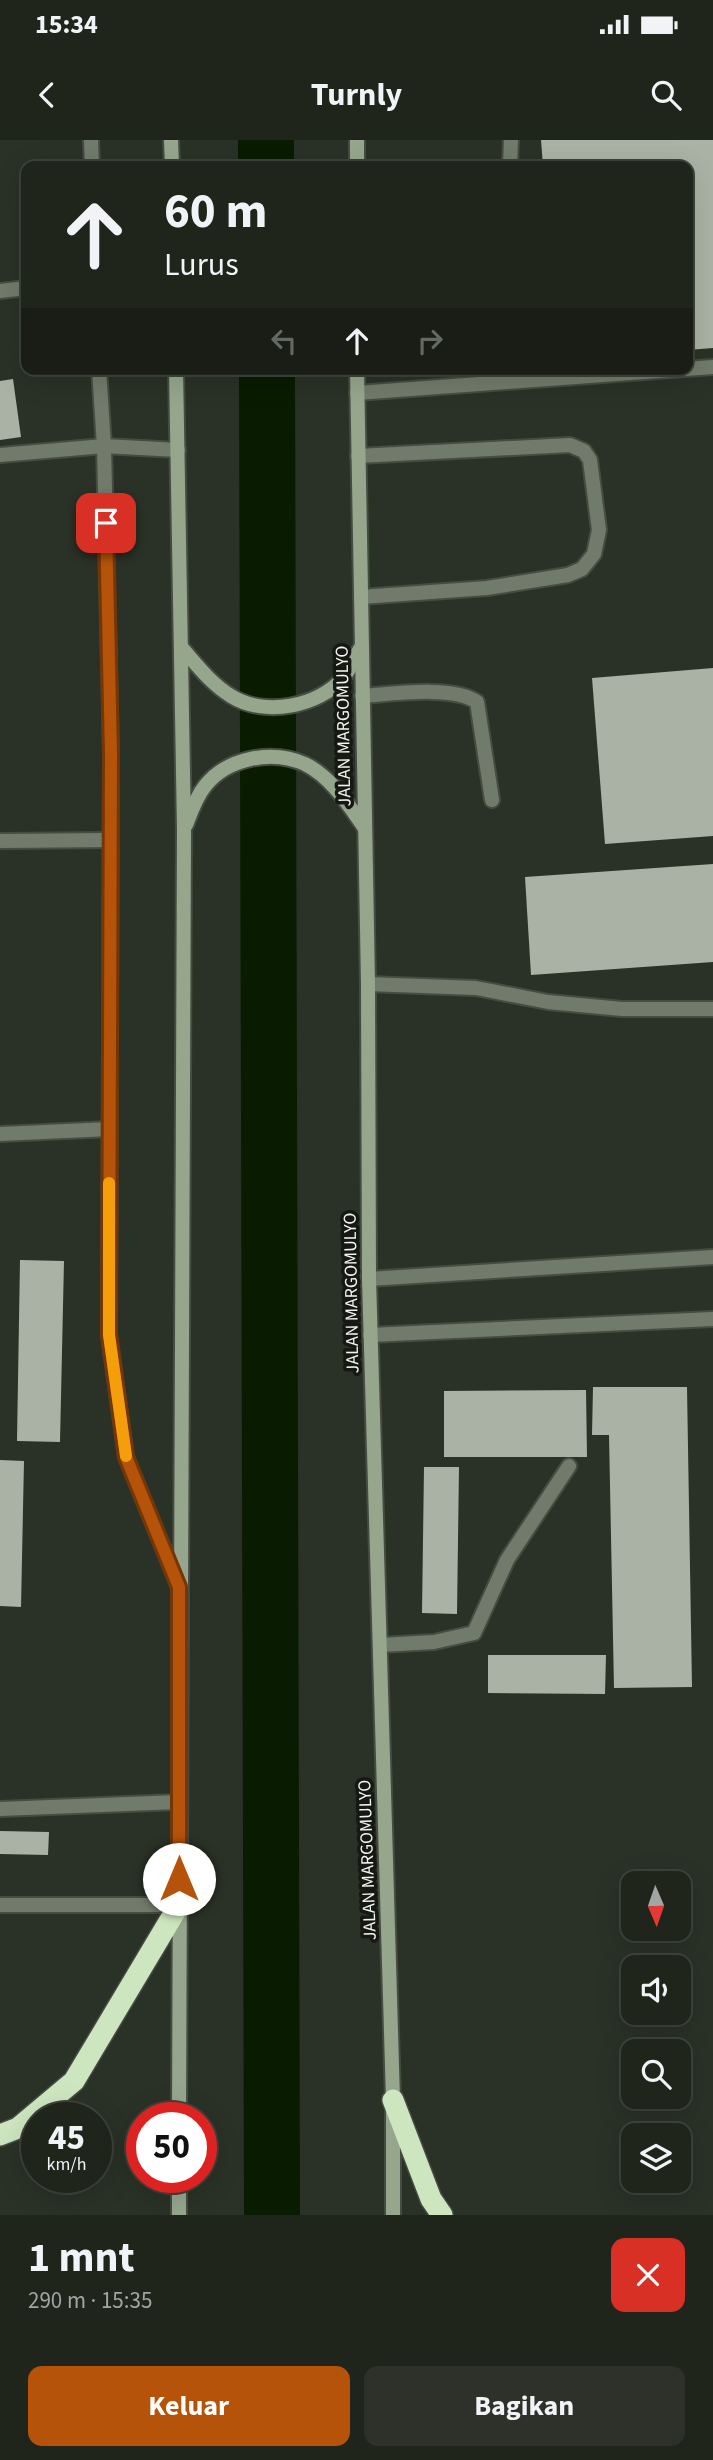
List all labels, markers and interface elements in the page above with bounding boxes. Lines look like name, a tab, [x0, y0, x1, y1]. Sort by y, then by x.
text: 15:34	[35, 6, 98, 43]
text: Turnly	[311, 72, 402, 118]
icon: back	[28, 76, 66, 114]
icon: search	[647, 76, 685, 114]
text: 60 m	[164, 177, 268, 247]
icon: ahead	[49, 189, 140, 280]
text: Lurus	[164, 242, 239, 288]
icon: left	[265, 322, 303, 360]
icon: ahead	[338, 322, 376, 360]
icon: right	[411, 322, 449, 360]
pin	[76, 493, 136, 553]
icon: arrive	[87, 504, 125, 542]
street label: JALAN MARGOMULYO	[330, 645, 357, 807]
street label: JALAN MARGOMULYO	[338, 1212, 365, 1374]
street label: JALAN MARGOMULYO	[352, 1779, 383, 1941]
position arrow	[142, 1842, 216, 1916]
north arrow	[621, 1871, 691, 1941]
map controls	[621, 1871, 691, 2193]
button: sound	[621, 1955, 691, 2025]
button: search	[621, 2039, 691, 2109]
speed limit sign: 50	[126, 2102, 217, 2193]
text: 45	[48, 2113, 85, 2163]
button: layers	[621, 2123, 691, 2193]
text: km/h	[47, 2152, 86, 2177]
text: 1 mnt	[28, 2228, 135, 2288]
button: close	[611, 2238, 685, 2312]
text: 290 m · 15:35	[28, 2284, 152, 2317]
button: Keluar	[28, 2366, 350, 2446]
button: Bagikan	[364, 2366, 685, 2446]

